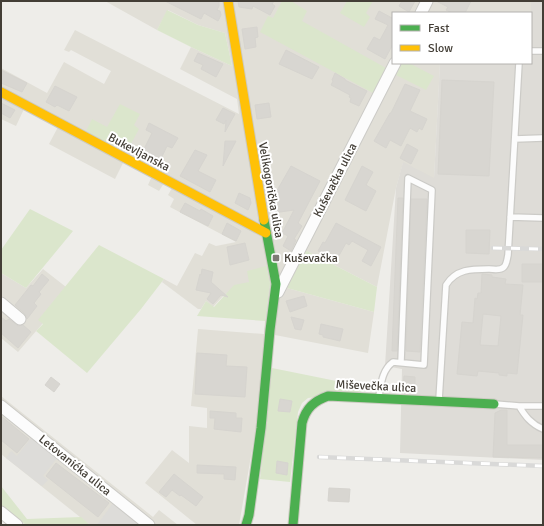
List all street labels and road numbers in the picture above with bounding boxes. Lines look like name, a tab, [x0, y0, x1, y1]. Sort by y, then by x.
street label: Bukevljanska	[105, 130, 172, 175]
street label: Velikogorička ulica	[255, 141, 286, 239]
street label: Kuševačka ulica	[310, 141, 361, 220]
street label: Miševečka ulica	[335, 377, 417, 396]
street label: Letovanićka ulica	[35, 432, 114, 499]

